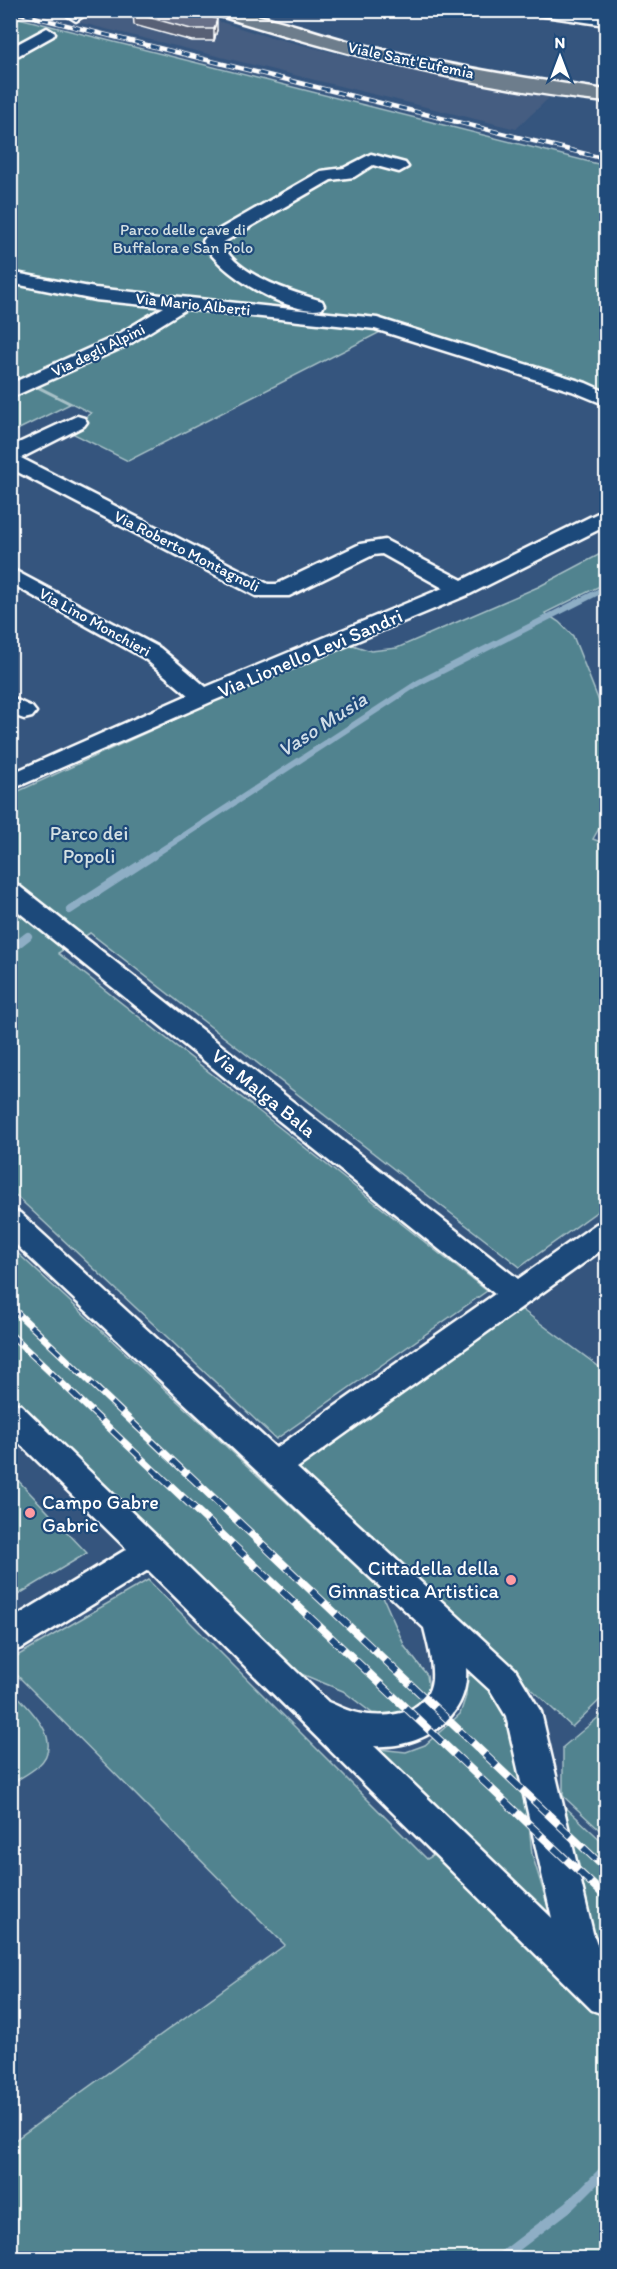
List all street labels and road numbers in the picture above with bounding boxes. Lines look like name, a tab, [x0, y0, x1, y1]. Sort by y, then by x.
street label: Viale Sant'Eufemia	[346, 37, 476, 83]
street label: Via Mario Alberti	[134, 289, 252, 319]
street label: Via degli Alpini	[48, 319, 148, 381]
street label: Via Roberto Montagnoli	[111, 506, 263, 596]
street label: Via Lino Monchieri	[36, 583, 154, 661]
street label: Via Lionello Levi Sandri	[214, 603, 406, 703]
street label: Via Malga Bala	[207, 1044, 322, 1143]

